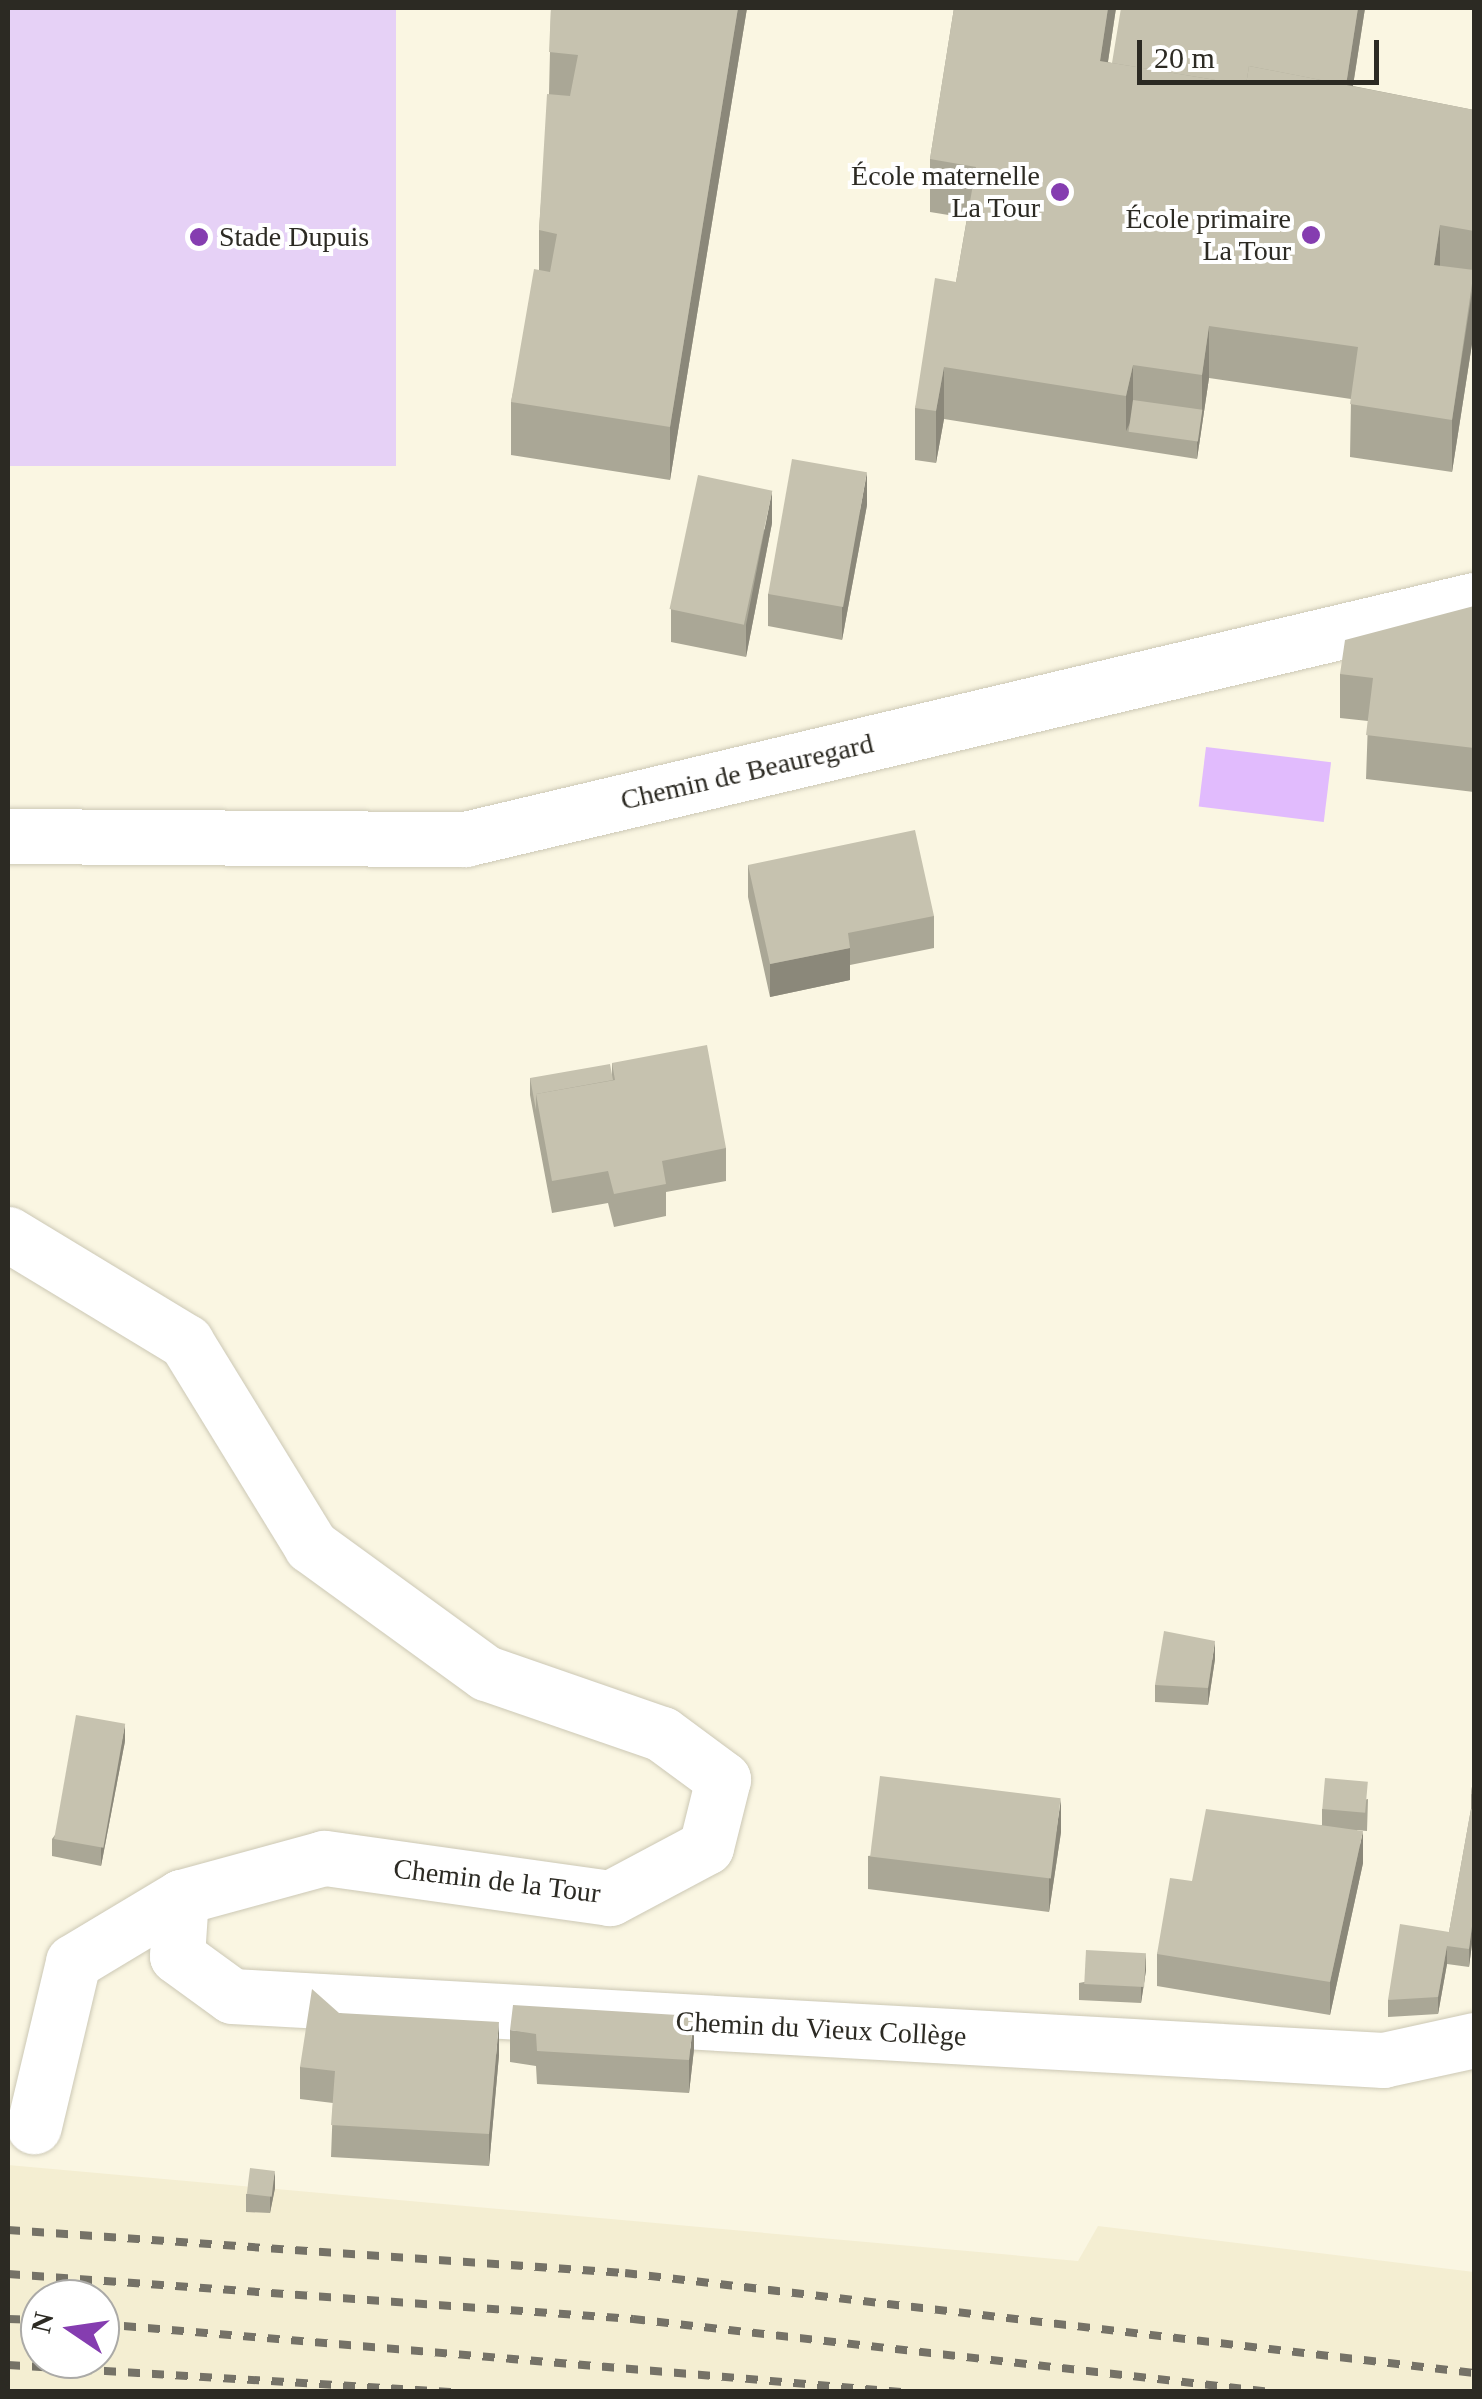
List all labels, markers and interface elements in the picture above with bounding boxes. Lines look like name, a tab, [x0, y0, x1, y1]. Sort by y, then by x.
scale bar	[1142, 20, 1384, 82]
text: 20 m	[1154, 41, 1215, 74]
place label: École maternelle La Tour	[851, 159, 1040, 225]
marker: École maternelle La Tour	[1049, 181, 1071, 203]
place label: École primaire La Tour	[1125, 202, 1291, 268]
place label: Stade Dupuis	[219, 220, 369, 254]
marker: École primaire La Tour	[1300, 224, 1322, 246]
marker: Stade Dupuis	[188, 226, 210, 248]
street label: Chemin de Beauregard	[617, 727, 877, 817]
street label: Chemin de la Tour	[391, 1852, 603, 1910]
street label: Chemin du Vieux Collège	[675, 2005, 967, 2053]
north arrow	[20, 2279, 120, 2379]
text: N	[25, 2309, 60, 2336]

